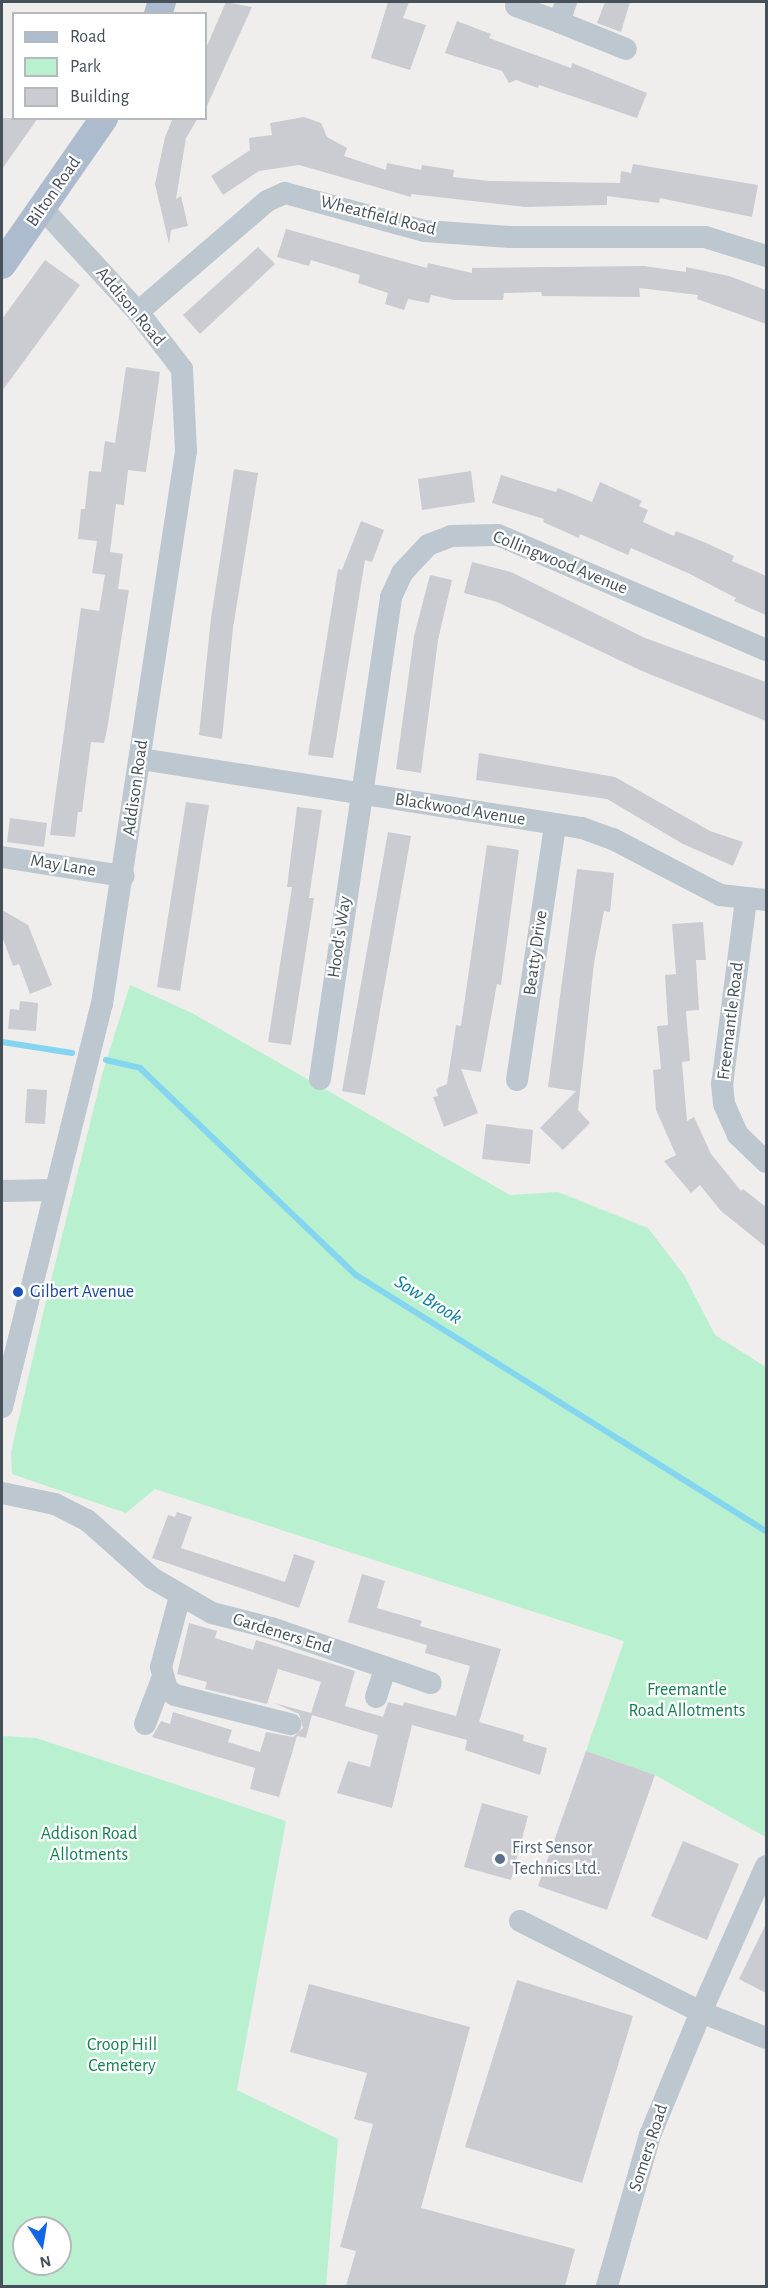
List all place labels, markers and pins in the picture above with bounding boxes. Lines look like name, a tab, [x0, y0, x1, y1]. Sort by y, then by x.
place label: Gilbert Avenue	[30, 1281, 134, 1303]
marker: Gilbert Avenue	[11, 1285, 25, 1299]
place label: First Sensor Technics Ltd.	[512, 1838, 601, 1880]
marker: First Sensor Technics Ltd.	[493, 1852, 507, 1866]

